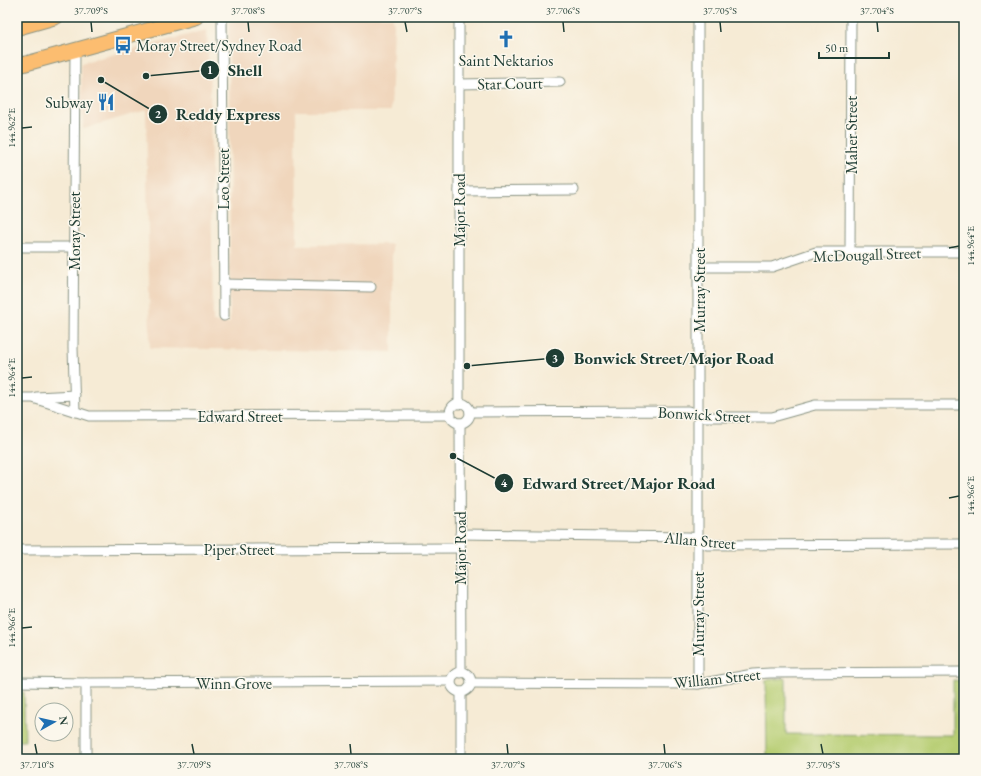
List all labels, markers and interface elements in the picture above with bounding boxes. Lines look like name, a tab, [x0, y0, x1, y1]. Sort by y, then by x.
text: 37.709°S	[74, 4, 108, 17]
text: 37.708°S	[231, 4, 265, 17]
text: 37.707°S	[388, 4, 422, 17]
text: 37.706°S	[546, 4, 580, 17]
text: 37.705°S	[703, 4, 737, 17]
text: 37.704°S	[860, 4, 894, 17]
church icon: Saint Nektarios	[496, 29, 516, 49]
scale bar	[819, 34, 889, 60]
bus stop icon: Moray Street/Sydney Road	[113, 35, 133, 55]
place label: Moray Street/Sydney Road	[136, 35, 303, 56]
text: 50 m	[825, 40, 849, 56]
place label: Saint Nektarios	[459, 50, 553, 71]
callout: Shell	[200, 56, 270, 85]
text: Shell	[228, 59, 262, 81]
text: 1	[207, 62, 213, 78]
street label: Star Court	[477, 72, 543, 95]
place label: Subway	[45, 92, 94, 113]
restaurant icon: Subway	[96, 92, 116, 112]
street label: Maher Street	[841, 96, 862, 174]
callout: Reddy Express	[148, 100, 289, 129]
text: Reddy Express	[176, 103, 280, 125]
text: 2	[155, 106, 162, 122]
text: 144.962°E	[5, 108, 18, 148]
street label: Leo Street	[213, 148, 234, 210]
street label: Major Road	[449, 172, 470, 247]
street label: Moray Street	[64, 192, 85, 270]
text: 144.964°E	[964, 226, 977, 266]
street label: McDougall Street	[812, 242, 922, 267]
street label: Murray Street	[689, 247, 710, 333]
callout: Bonwick Street/Major Road	[545, 343, 782, 372]
text: Bonwick Street/Major Road	[574, 347, 775, 369]
text: 3	[552, 350, 558, 366]
text: 144.964°E	[5, 358, 18, 398]
street label: Bonwick Street	[657, 402, 751, 427]
street label: Edward Street	[197, 406, 283, 427]
callout: Edward Street/Major Road	[494, 468, 723, 497]
text: Edward Street/Major Road	[522, 472, 716, 494]
text: 4	[501, 475, 508, 491]
text: 144.966°E	[964, 476, 977, 516]
street label: Major Road	[450, 510, 471, 585]
street label: Allan Street	[662, 527, 737, 554]
street label: Piper Street	[204, 539, 275, 560]
street label: Murray Street	[688, 571, 709, 657]
text: 144.966°E	[5, 608, 18, 648]
street label: William Street	[673, 664, 761, 693]
street label: Winn Grove	[196, 673, 272, 694]
north arrow	[34, 702, 74, 742]
text: N	[56, 715, 71, 726]
text: 37.710°S	[20, 758, 54, 771]
text: 37.709°S	[177, 758, 211, 771]
text: 37.708°S	[334, 758, 368, 771]
text: 37.707°S	[491, 758, 525, 771]
text: 37.706°S	[648, 758, 682, 771]
text: 37.705°S	[806, 758, 840, 771]

